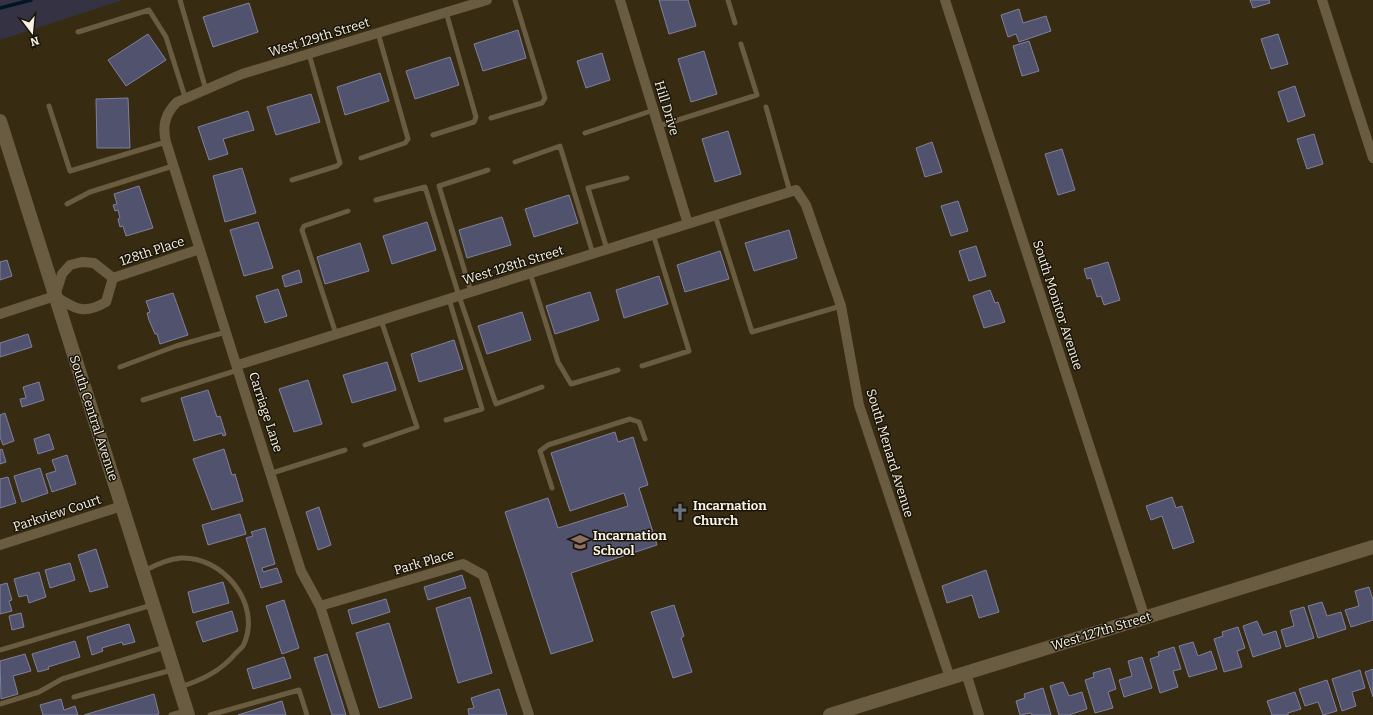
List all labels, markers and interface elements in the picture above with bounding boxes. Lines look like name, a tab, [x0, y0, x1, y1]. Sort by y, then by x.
north arrow	[12, 12, 52, 52]
street label: West 129th Street	[267, 14, 372, 60]
text: N	[28, 34, 40, 49]
street label: Hill Drive	[652, 79, 682, 137]
street label: 128th Place	[118, 234, 186, 268]
street label: South Monitor Avenue	[1030, 238, 1086, 372]
street label: West 128th Street	[461, 242, 566, 288]
street label: South Central Avenue	[67, 353, 121, 483]
street label: Carriage Lane	[246, 370, 286, 454]
street label: South Menard Avenue	[863, 387, 917, 519]
street label: Parkview Court	[11, 492, 103, 534]
place label: Incarnation Church	[693, 498, 767, 528]
church icon: Incarnation Church	[670, 502, 690, 522]
place label: Incarnation School	[593, 528, 667, 558]
school or university icon: Incarnation School	[570, 532, 590, 552]
street label: Park Place	[392, 546, 456, 578]
street label: West 127th Street	[1049, 609, 1153, 653]

